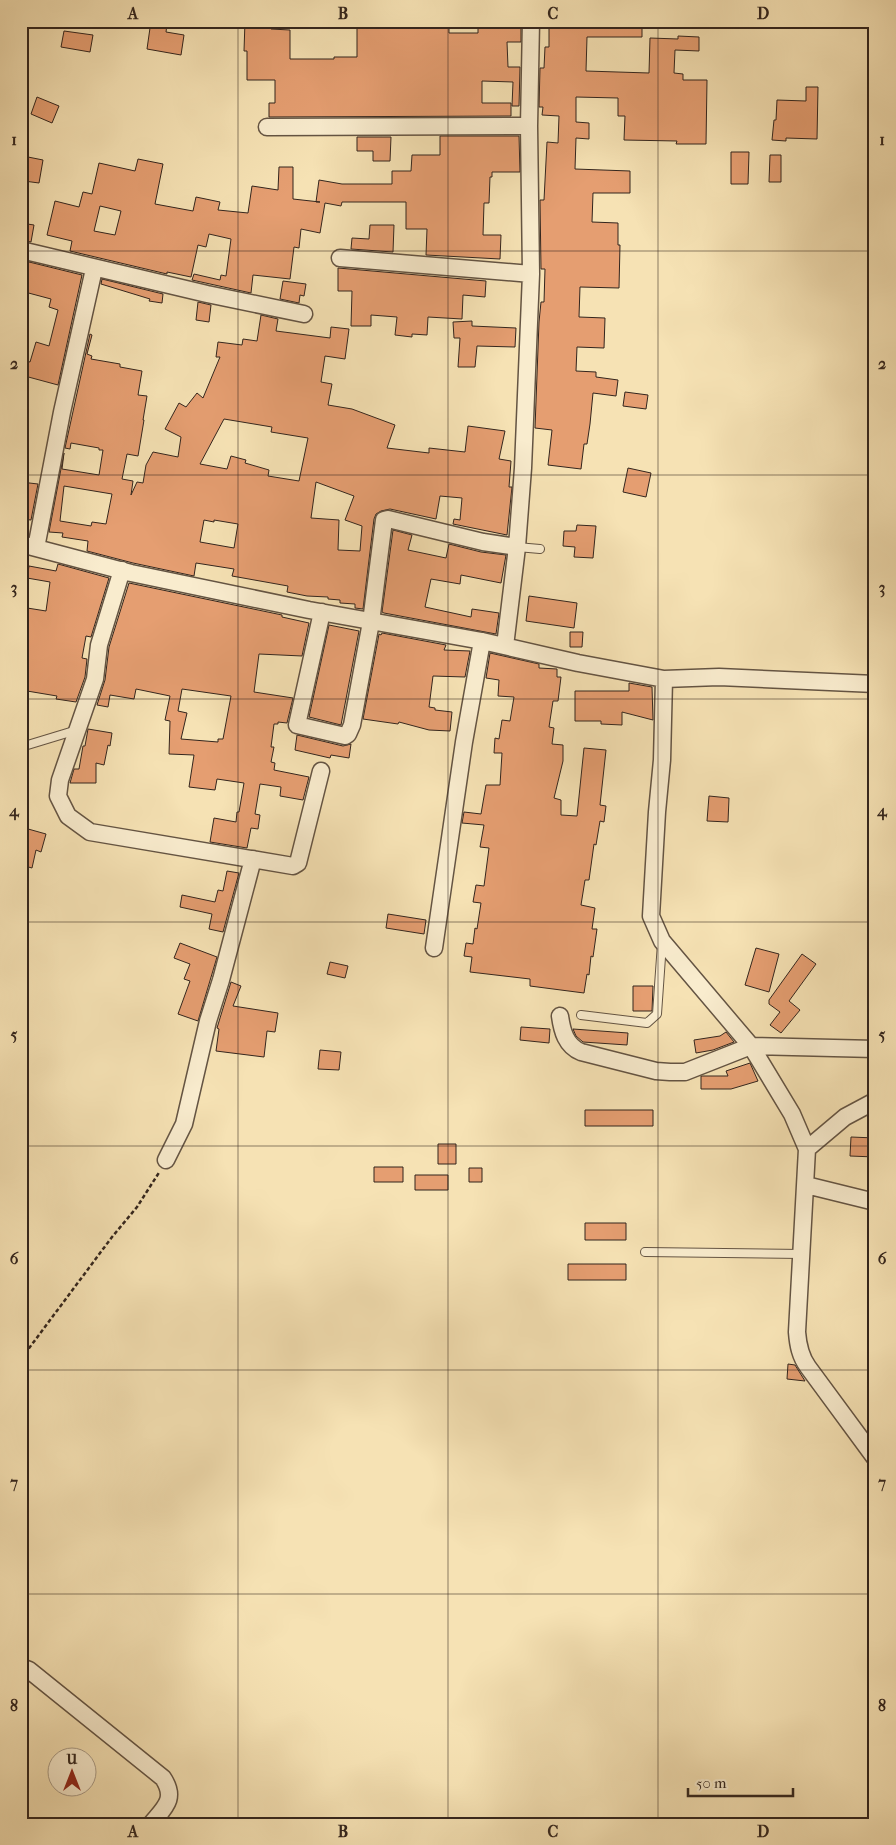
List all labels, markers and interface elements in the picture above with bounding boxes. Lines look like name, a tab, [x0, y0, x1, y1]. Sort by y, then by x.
text: A	[127, 4, 139, 23]
text: B	[338, 4, 348, 23]
text: C	[548, 4, 559, 23]
text: D	[757, 4, 769, 23]
text: 1	[11, 130, 17, 149]
text: 1	[879, 130, 885, 149]
text: 2	[10, 354, 18, 373]
text: 2	[878, 354, 886, 373]
text: 3	[11, 578, 17, 598]
text: 3	[879, 578, 885, 598]
text: 4	[8, 801, 20, 821]
text: 4	[876, 801, 888, 821]
text: 5	[11, 1025, 18, 1044]
text: 5	[879, 1025, 886, 1044]
text: 6	[10, 1249, 19, 1268]
text: 6	[878, 1249, 887, 1268]
text: 7	[9, 1473, 18, 1492]
text: 7	[877, 1473, 886, 1492]
text: 8	[10, 1696, 18, 1715]
text: 8	[878, 1696, 886, 1715]
north arrow	[48, 1748, 98, 1798]
text: U	[66, 1751, 78, 1768]
scale bar	[688, 1765, 794, 1797]
text: 50 m	[696, 1774, 727, 1792]
text: A	[127, 1822, 139, 1841]
text: B	[338, 1822, 348, 1841]
text: C	[548, 1822, 559, 1841]
text: D	[757, 1822, 769, 1841]

